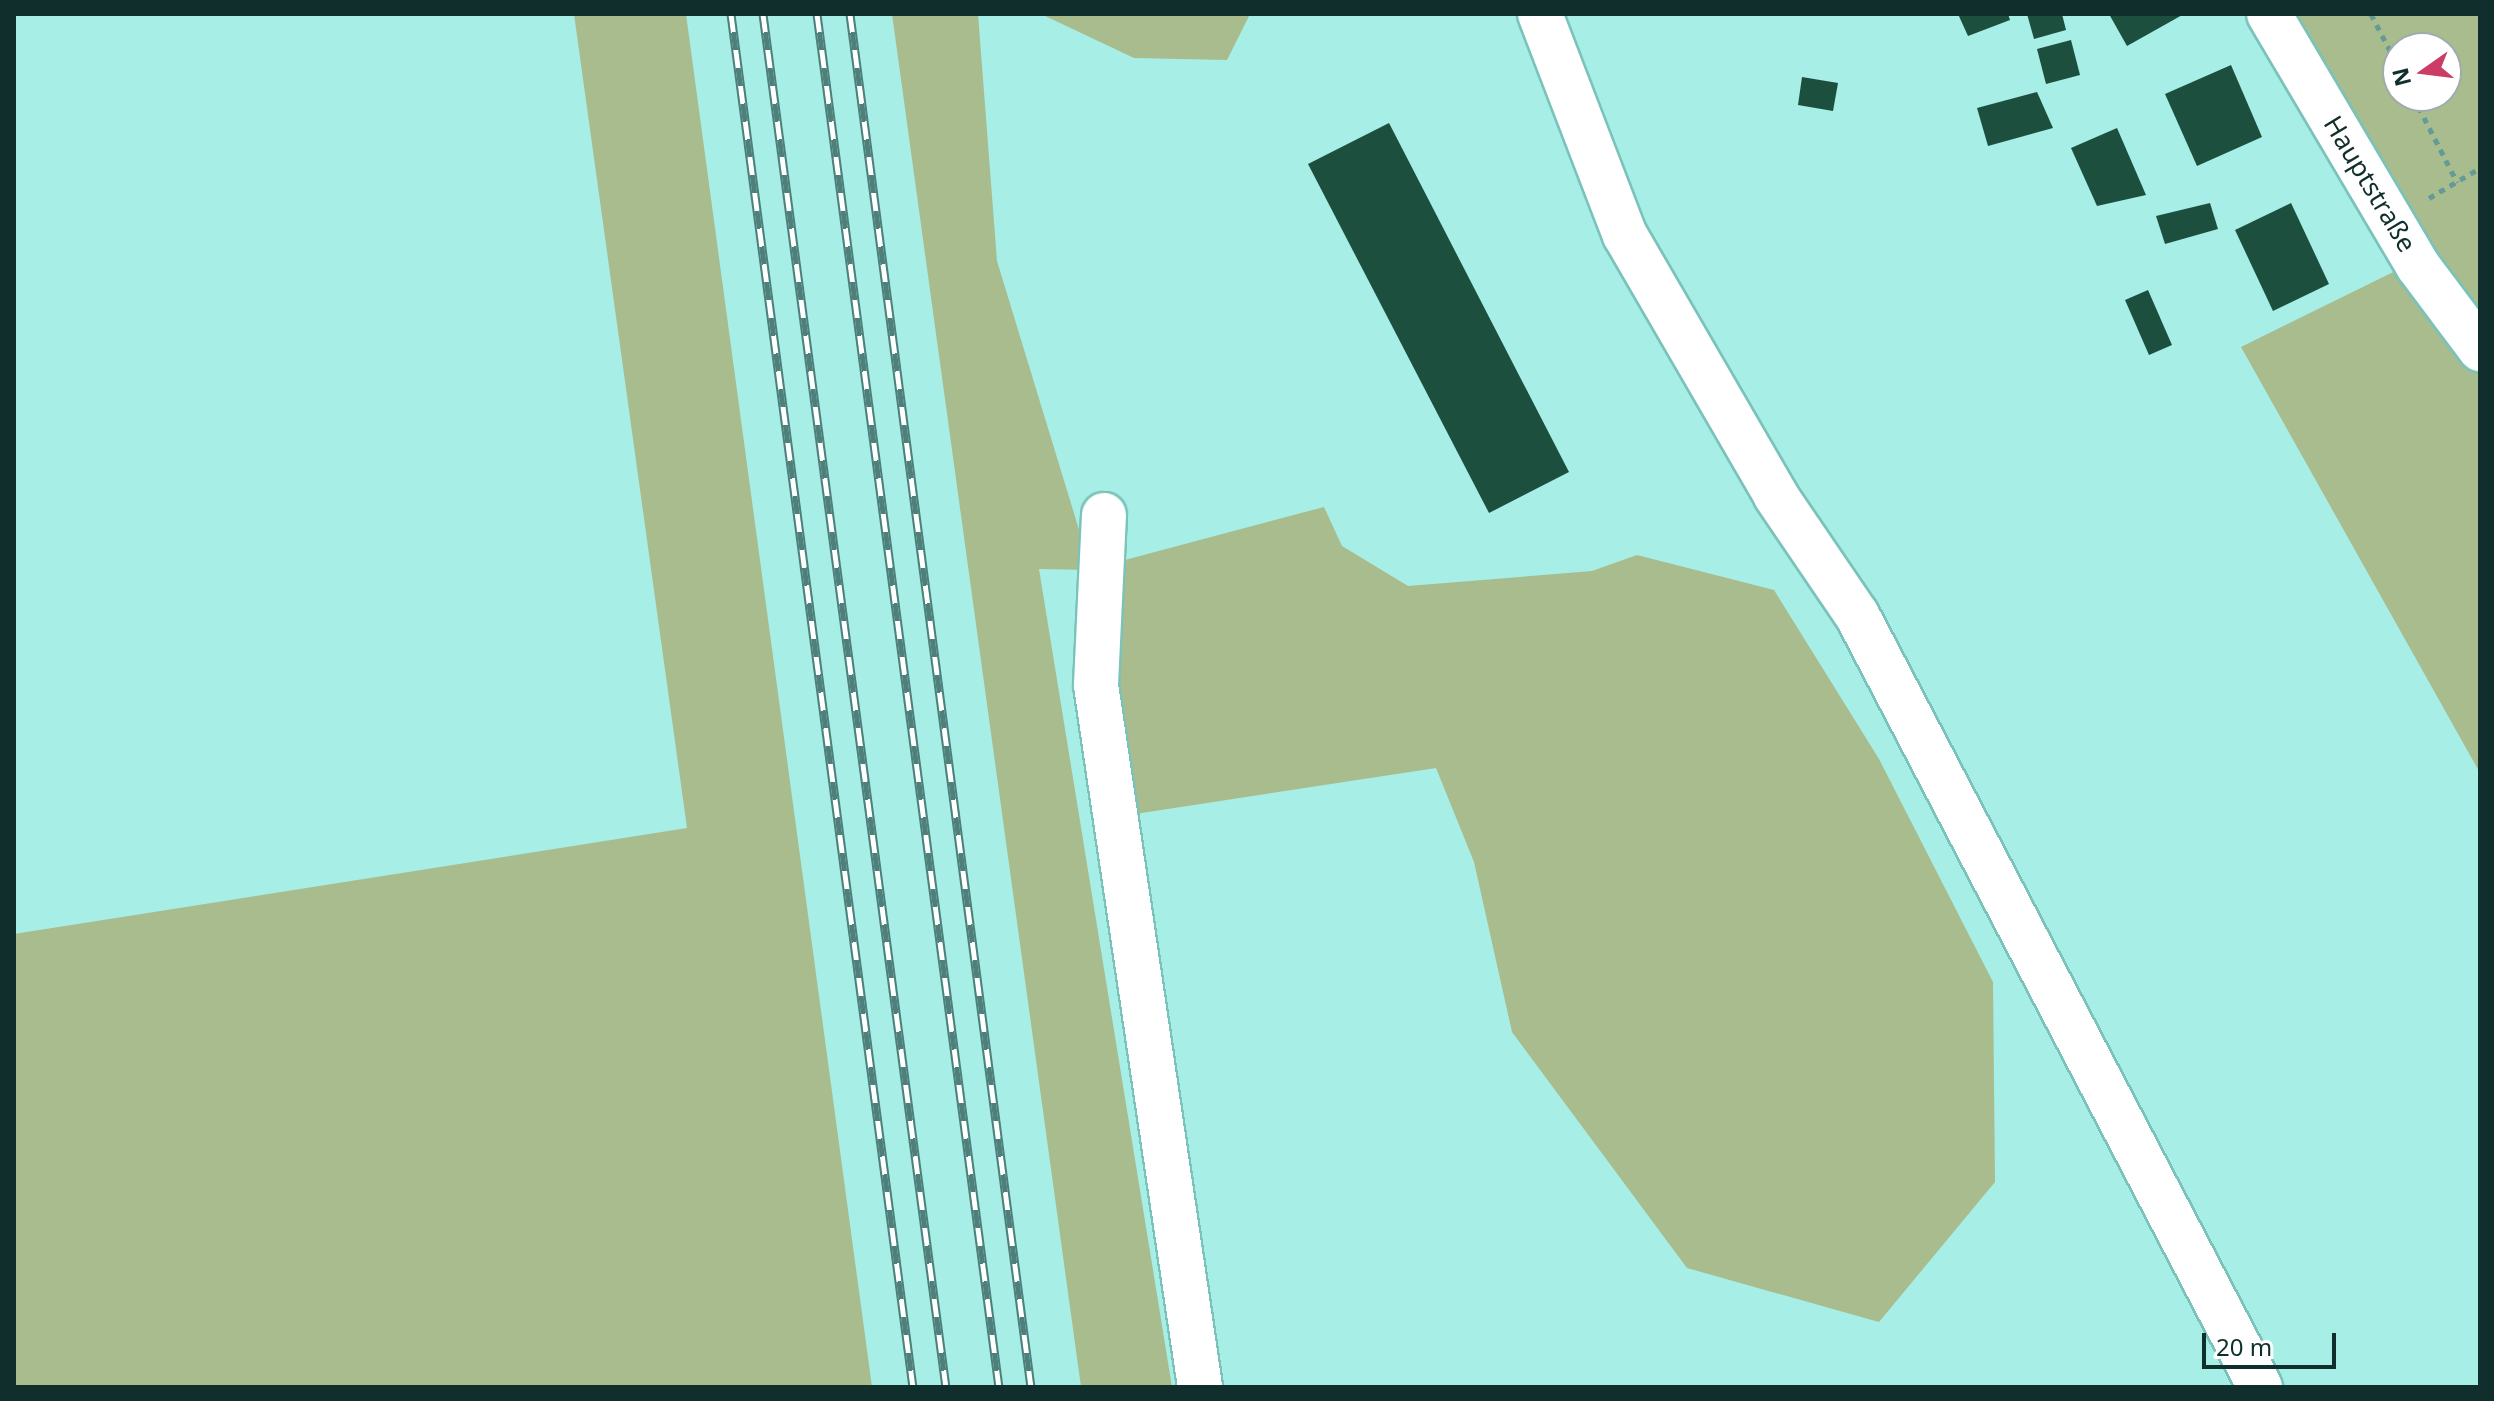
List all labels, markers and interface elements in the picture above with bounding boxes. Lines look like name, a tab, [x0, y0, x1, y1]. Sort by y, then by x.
north arrow	[2382, 32, 2462, 112]
text: N	[2384, 65, 2417, 90]
street label: Hauptstraße	[2317, 110, 2423, 258]
scale bar	[2206, 1317, 2340, 1367]
text: 20 m	[2216, 1330, 2272, 1363]

